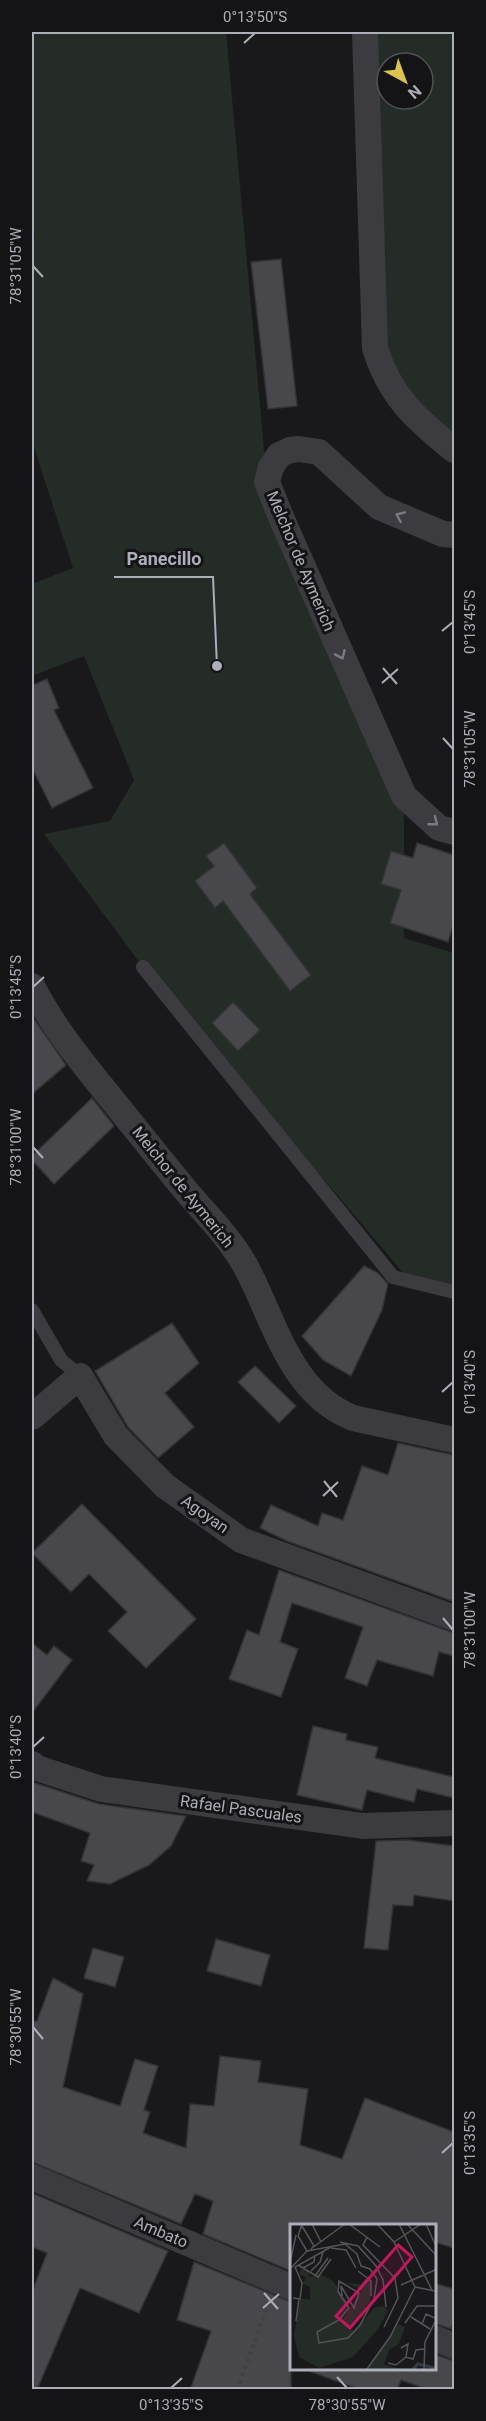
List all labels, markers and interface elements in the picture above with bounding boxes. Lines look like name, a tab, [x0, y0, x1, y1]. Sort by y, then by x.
text: 0°13'50"S	[223, 8, 287, 26]
north arrow	[375, 51, 435, 111]
text: N	[404, 81, 425, 103]
text: 78°31'05"W	[7, 228, 25, 304]
street label: Melchor de Aymerich	[263, 488, 339, 634]
one-way arrow	[395, 511, 406, 523]
callout: Panecillo	[114, 541, 213, 577]
text: Panecillo	[127, 548, 201, 569]
text: 0°13'45"S	[461, 590, 479, 654]
one-way arrow	[334, 648, 346, 659]
text: 78°31'05"W	[461, 711, 479, 787]
one-way arrow	[427, 815, 438, 826]
text: 0°13'45"S	[7, 955, 25, 1019]
text: 78°31'00"W	[7, 1109, 25, 1185]
street label: Melchor de Aymerich	[128, 1123, 238, 1251]
text: 0°13'40"S	[461, 1350, 479, 1414]
street label: Agoyan	[178, 1491, 232, 1537]
text: 78°31'00"W	[461, 1592, 479, 1668]
text: 0°13'40"S	[7, 1715, 25, 1779]
street label: Rafael Pascuales	[179, 1791, 303, 1827]
text: 78°30'55"W	[7, 1989, 25, 2065]
text: 0°13'35"S	[461, 2111, 479, 2175]
street label: Ambato	[131, 2212, 191, 2252]
inset map	[290, 2224, 435, 2370]
text: 0°13'35"S	[139, 2396, 203, 2414]
text: 78°30'55"W	[309, 2396, 385, 2414]

